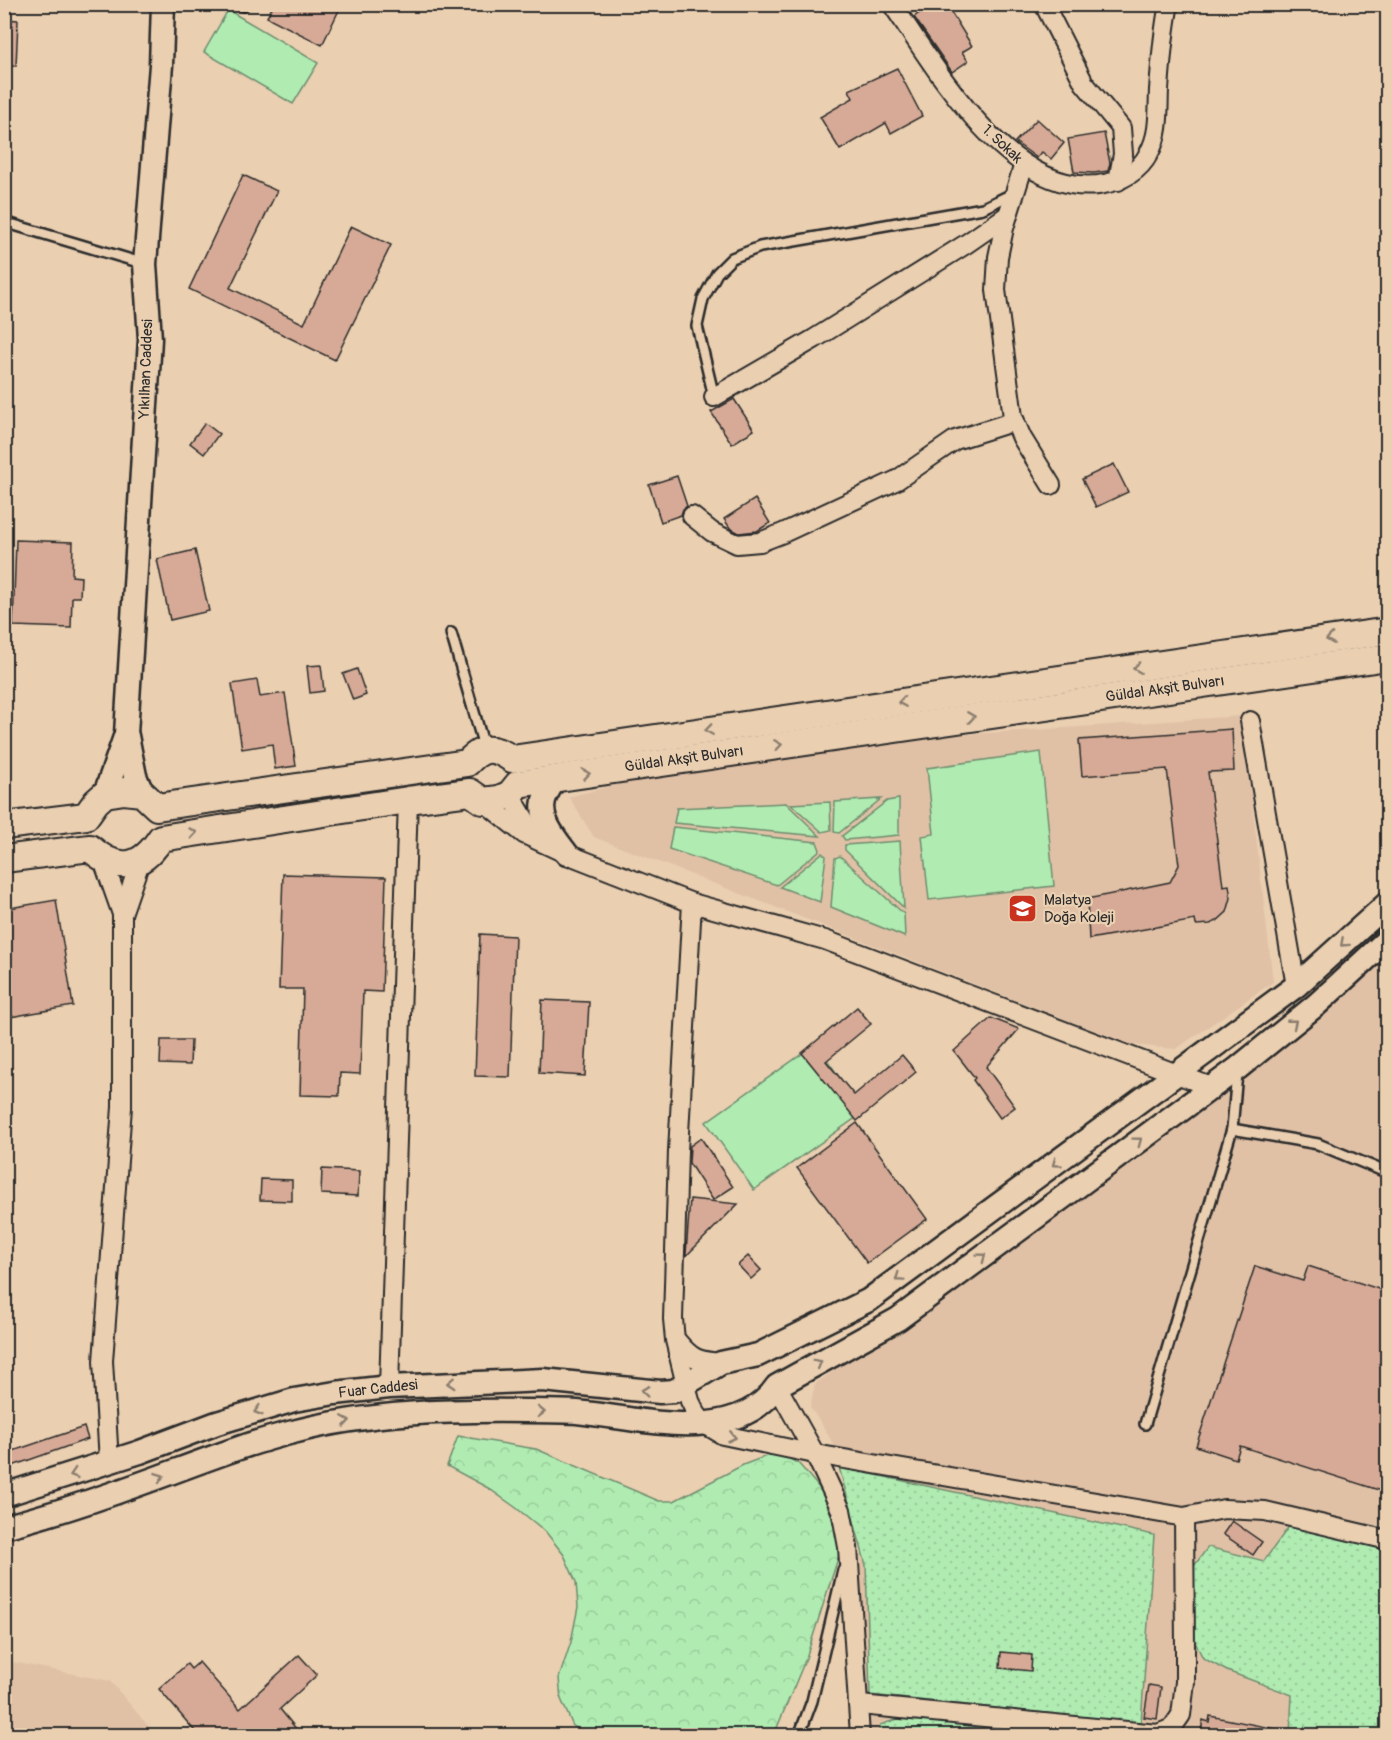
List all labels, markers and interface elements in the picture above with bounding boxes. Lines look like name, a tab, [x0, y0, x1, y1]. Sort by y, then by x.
street label: 1. Sokak	[978, 120, 1027, 168]
street label: Yıkılhan Caddesi	[135, 318, 157, 420]
one-way arrow	[1325, 633, 1334, 645]
one-way arrow	[1132, 661, 1141, 673]
street label: Güldal Akşit Bulvarı	[1104, 671, 1226, 707]
one-way arrow	[898, 695, 907, 707]
one-way arrow	[967, 712, 976, 724]
one-way arrow	[705, 724, 714, 736]
one-way arrow	[774, 740, 783, 752]
street label: Güldal Akşit Bulvarı	[623, 741, 745, 777]
one-way arrow	[581, 768, 590, 780]
one-way arrow	[188, 828, 197, 840]
place label: Malatya Doğa Koleji	[1044, 891, 1114, 927]
school or university icon: Malatya Doğa Koleji	[1007, 893, 1039, 925]
one-way arrow	[1340, 935, 1351, 946]
one-way arrow	[1286, 1019, 1297, 1030]
one-way arrow	[1132, 1137, 1143, 1148]
one-way arrow	[1051, 1156, 1062, 1167]
one-way arrow	[975, 1253, 986, 1264]
one-way arrow	[894, 1271, 905, 1282]
one-way arrow	[812, 1359, 822, 1370]
street label: Fuar Caddesi	[337, 1375, 419, 1403]
one-way arrow	[446, 1376, 455, 1389]
one-way arrow	[640, 1385, 650, 1397]
one-way arrow	[253, 1404, 264, 1416]
one-way arrow	[536, 1405, 545, 1418]
one-way arrow	[342, 1416, 351, 1428]
one-way arrow	[727, 1430, 737, 1443]
one-way arrow	[69, 1466, 80, 1479]
one-way arrow	[154, 1471, 165, 1484]

